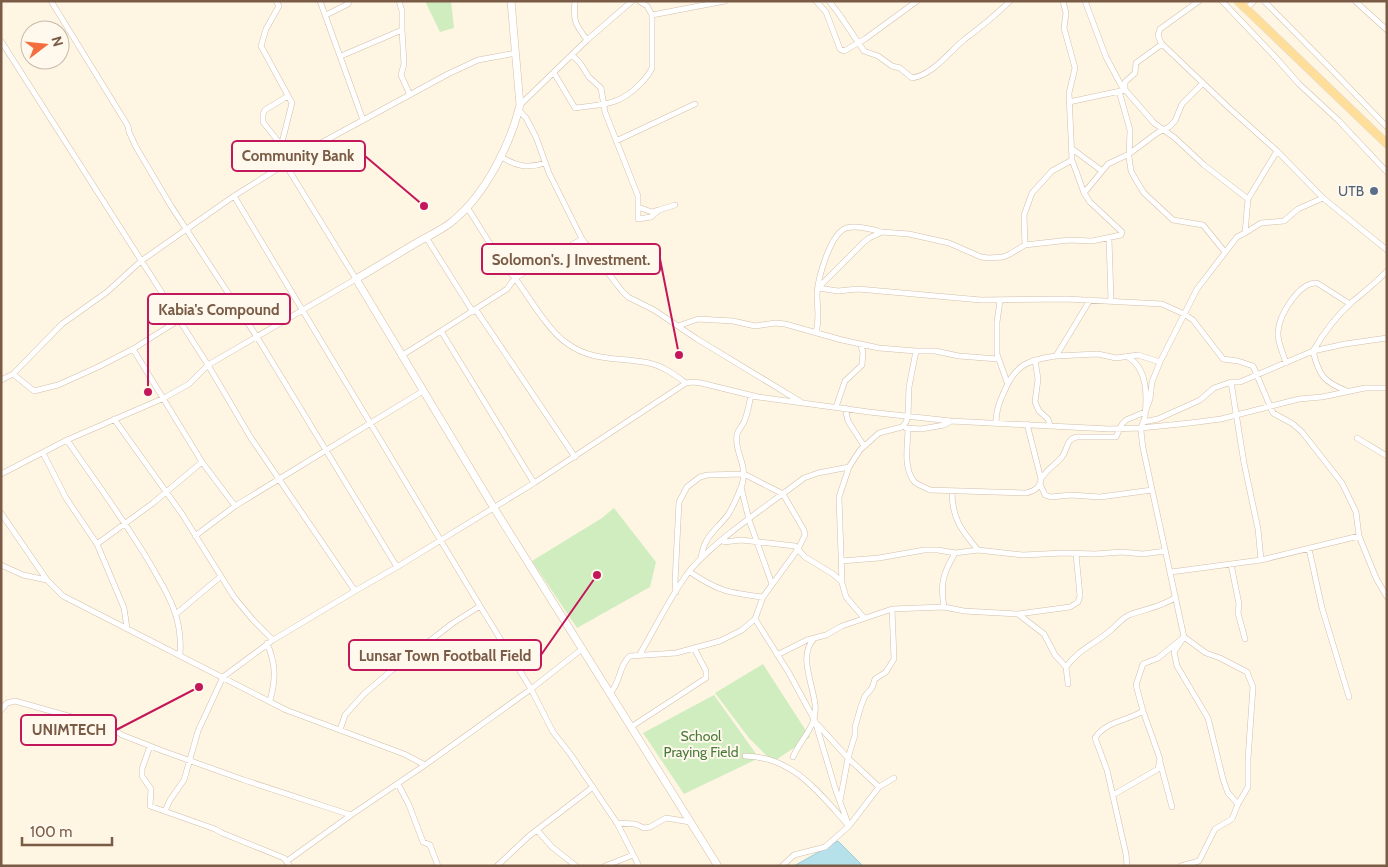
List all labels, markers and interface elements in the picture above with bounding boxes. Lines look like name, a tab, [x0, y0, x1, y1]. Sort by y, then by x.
north arrow	[20, 20, 70, 70]
text: N	[47, 34, 68, 49]
callout: Community Bank	[232, 141, 365, 171]
text: Community Bank	[242, 147, 355, 165]
place label: UTB	[1338, 182, 1364, 200]
marker: UTB	[1368, 185, 1380, 197]
callout: Solomon's. J Investment.	[482, 244, 660, 274]
text: Solomon's. J Investment.	[492, 251, 650, 269]
callout: Kabia's Compound	[148, 294, 290, 324]
text: Kabia's Compound	[158, 301, 280, 319]
callout: Lunsar Town Football Field	[349, 640, 541, 670]
text: Lunsar Town Football Field	[359, 647, 531, 665]
callout: UNIMTECH	[21, 715, 116, 745]
text: UNIMTECH	[32, 721, 106, 739]
park label: School Praying Field	[663, 727, 739, 761]
scale bar	[22, 814, 112, 846]
text: 100 m	[30, 823, 72, 841]

